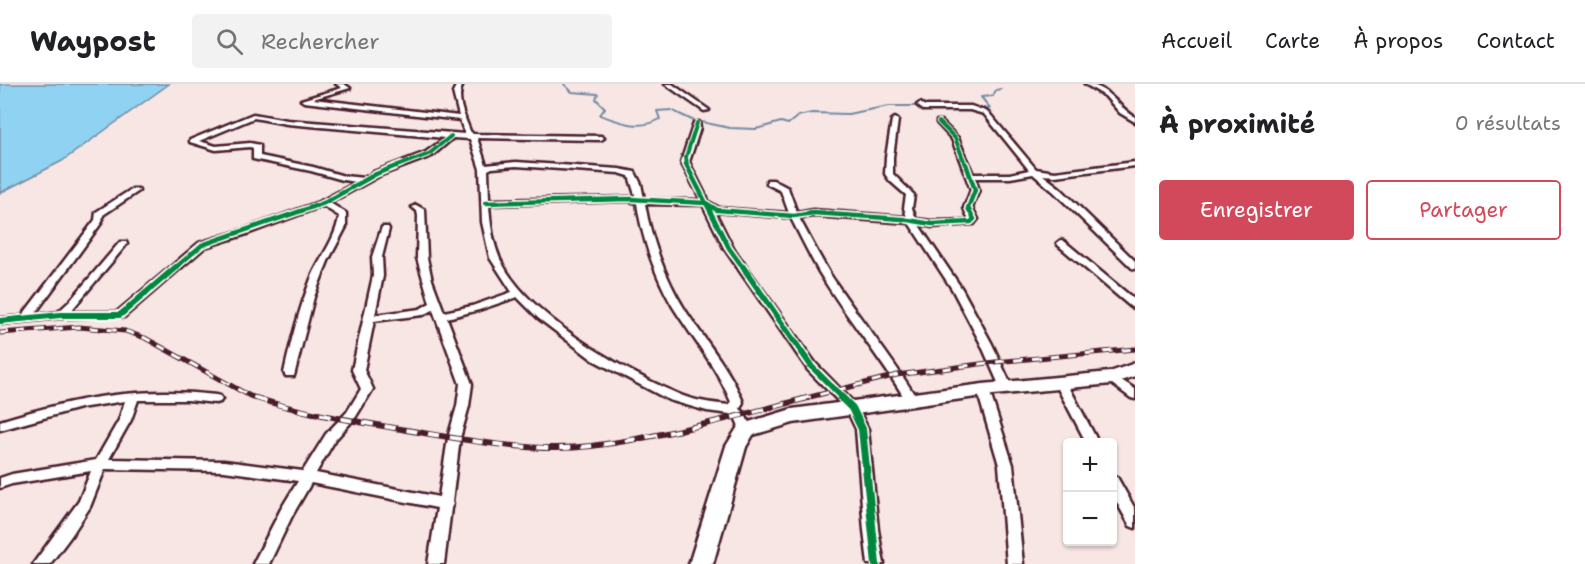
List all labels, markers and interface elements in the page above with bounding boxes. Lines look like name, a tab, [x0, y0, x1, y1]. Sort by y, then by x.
search box	[192, 14, 612, 68]
text: Waypost	[30, 22, 156, 60]
icon: search	[213, 25, 246, 58]
text: Rechercher	[261, 27, 380, 56]
text: Accueil	[1161, 27, 1232, 55]
text: Carte	[1265, 27, 1320, 55]
text: À propos	[1353, 27, 1443, 55]
text: Contact	[1476, 27, 1555, 55]
text: À proximité	[1159, 106, 1315, 141]
text: 0 résultats	[1455, 110, 1561, 136]
button: Enregistrer	[1159, 180, 1354, 240]
button: Partager	[1366, 180, 1561, 240]
map controls	[1063, 438, 1117, 546]
button: +	[1063, 438, 1117, 492]
button: −	[1063, 492, 1117, 546]

